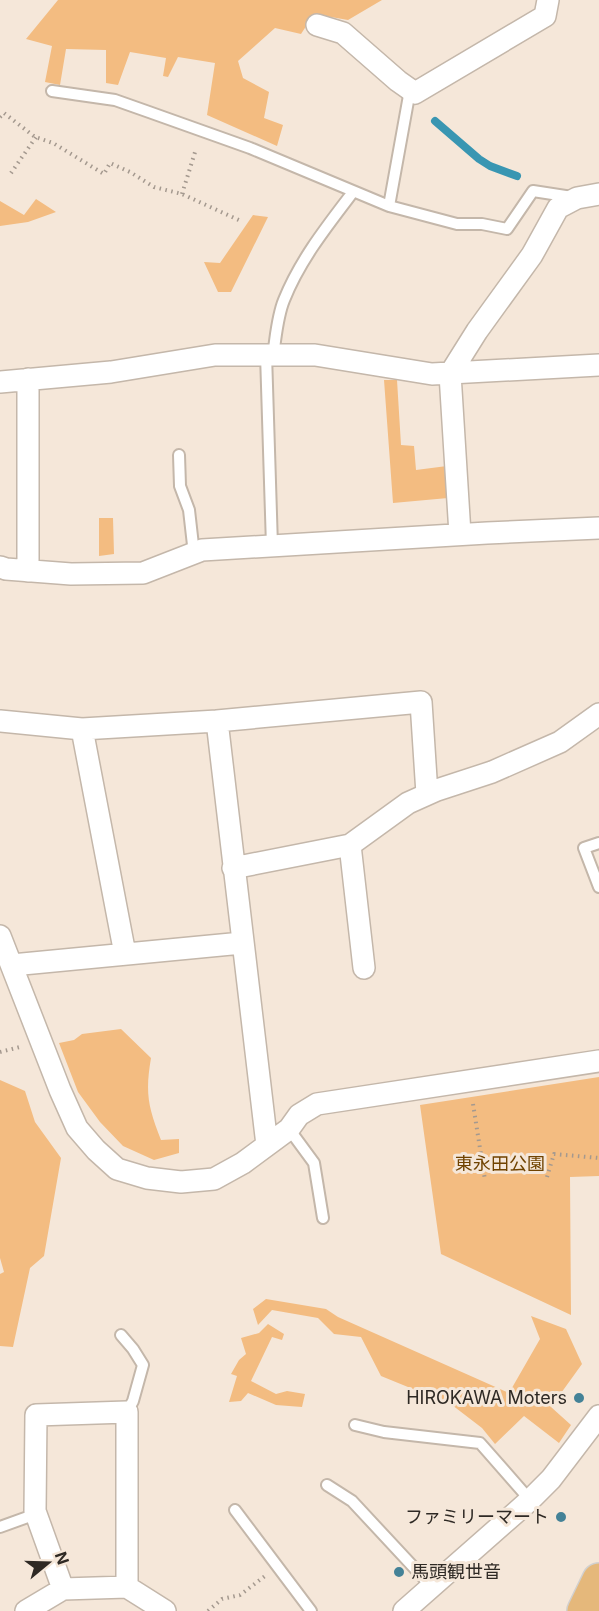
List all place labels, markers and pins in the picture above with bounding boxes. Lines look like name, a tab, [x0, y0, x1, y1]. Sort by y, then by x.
place label: HIROKAWA Moters	[406, 1387, 567, 1408]
marker: HIROKAWA Moters	[572, 1391, 586, 1405]
place label: ファミリーマート	[405, 1506, 549, 1527]
marker: ファミリーマート	[554, 1510, 568, 1524]
place label: 馬頭観世音	[411, 1561, 501, 1582]
marker: 馬頭観世音	[392, 1565, 406, 1579]

